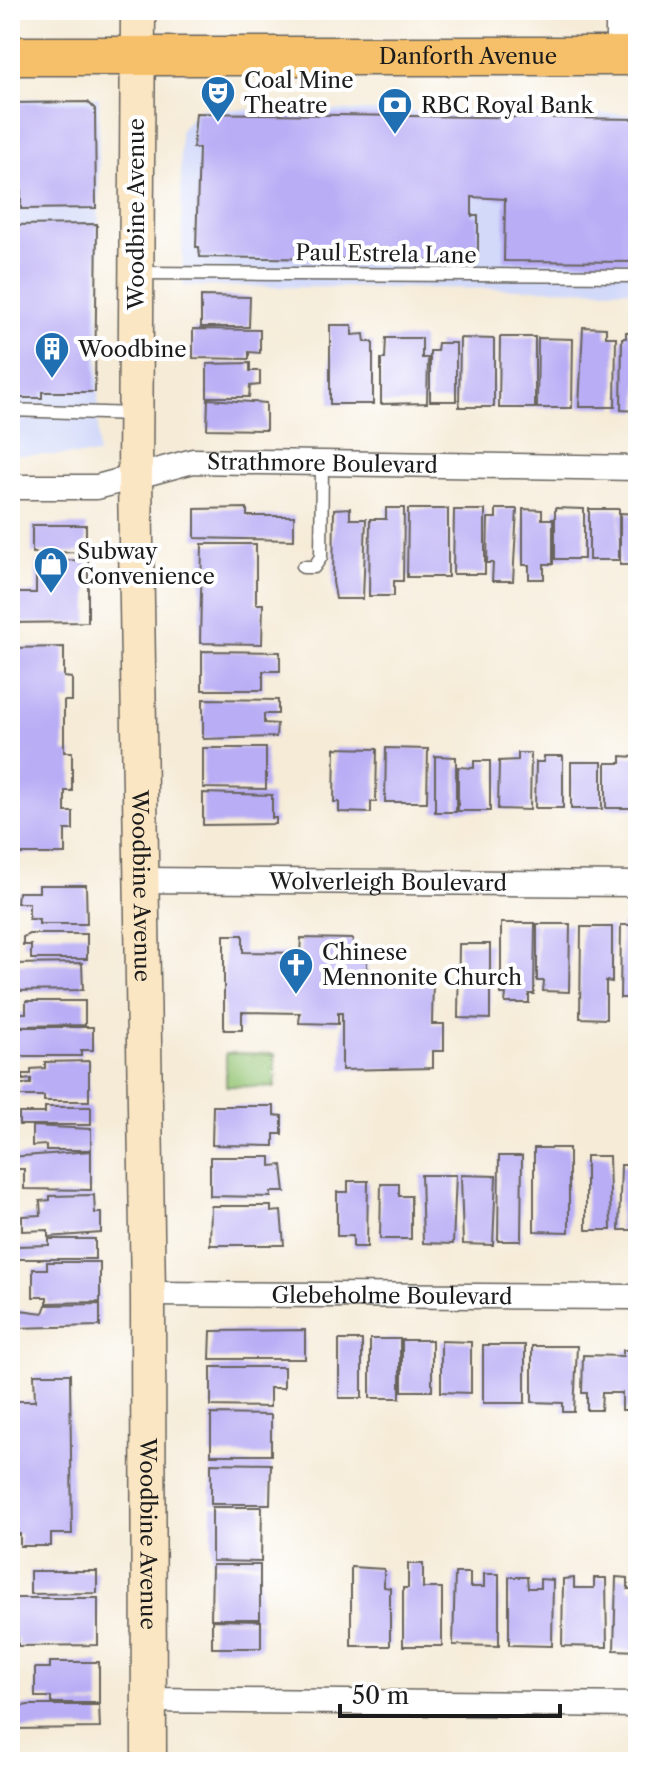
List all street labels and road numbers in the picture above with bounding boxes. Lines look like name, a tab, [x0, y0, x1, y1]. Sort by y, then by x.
street label: Danforth Avenue	[379, 43, 557, 70]
street label: Woodbine Avenue	[123, 118, 150, 311]
street label: Paul Estrela Lane	[295, 239, 477, 269]
street label: Strathmore Boulevard	[207, 448, 438, 478]
street label: Woodbine Avenue	[126, 789, 157, 982]
street label: Wolverleigh Boulevard	[268, 868, 507, 896]
street label: Glebeholme Boulevard	[271, 1281, 513, 1310]
street label: Woodbine Avenue	[135, 1437, 162, 1630]

